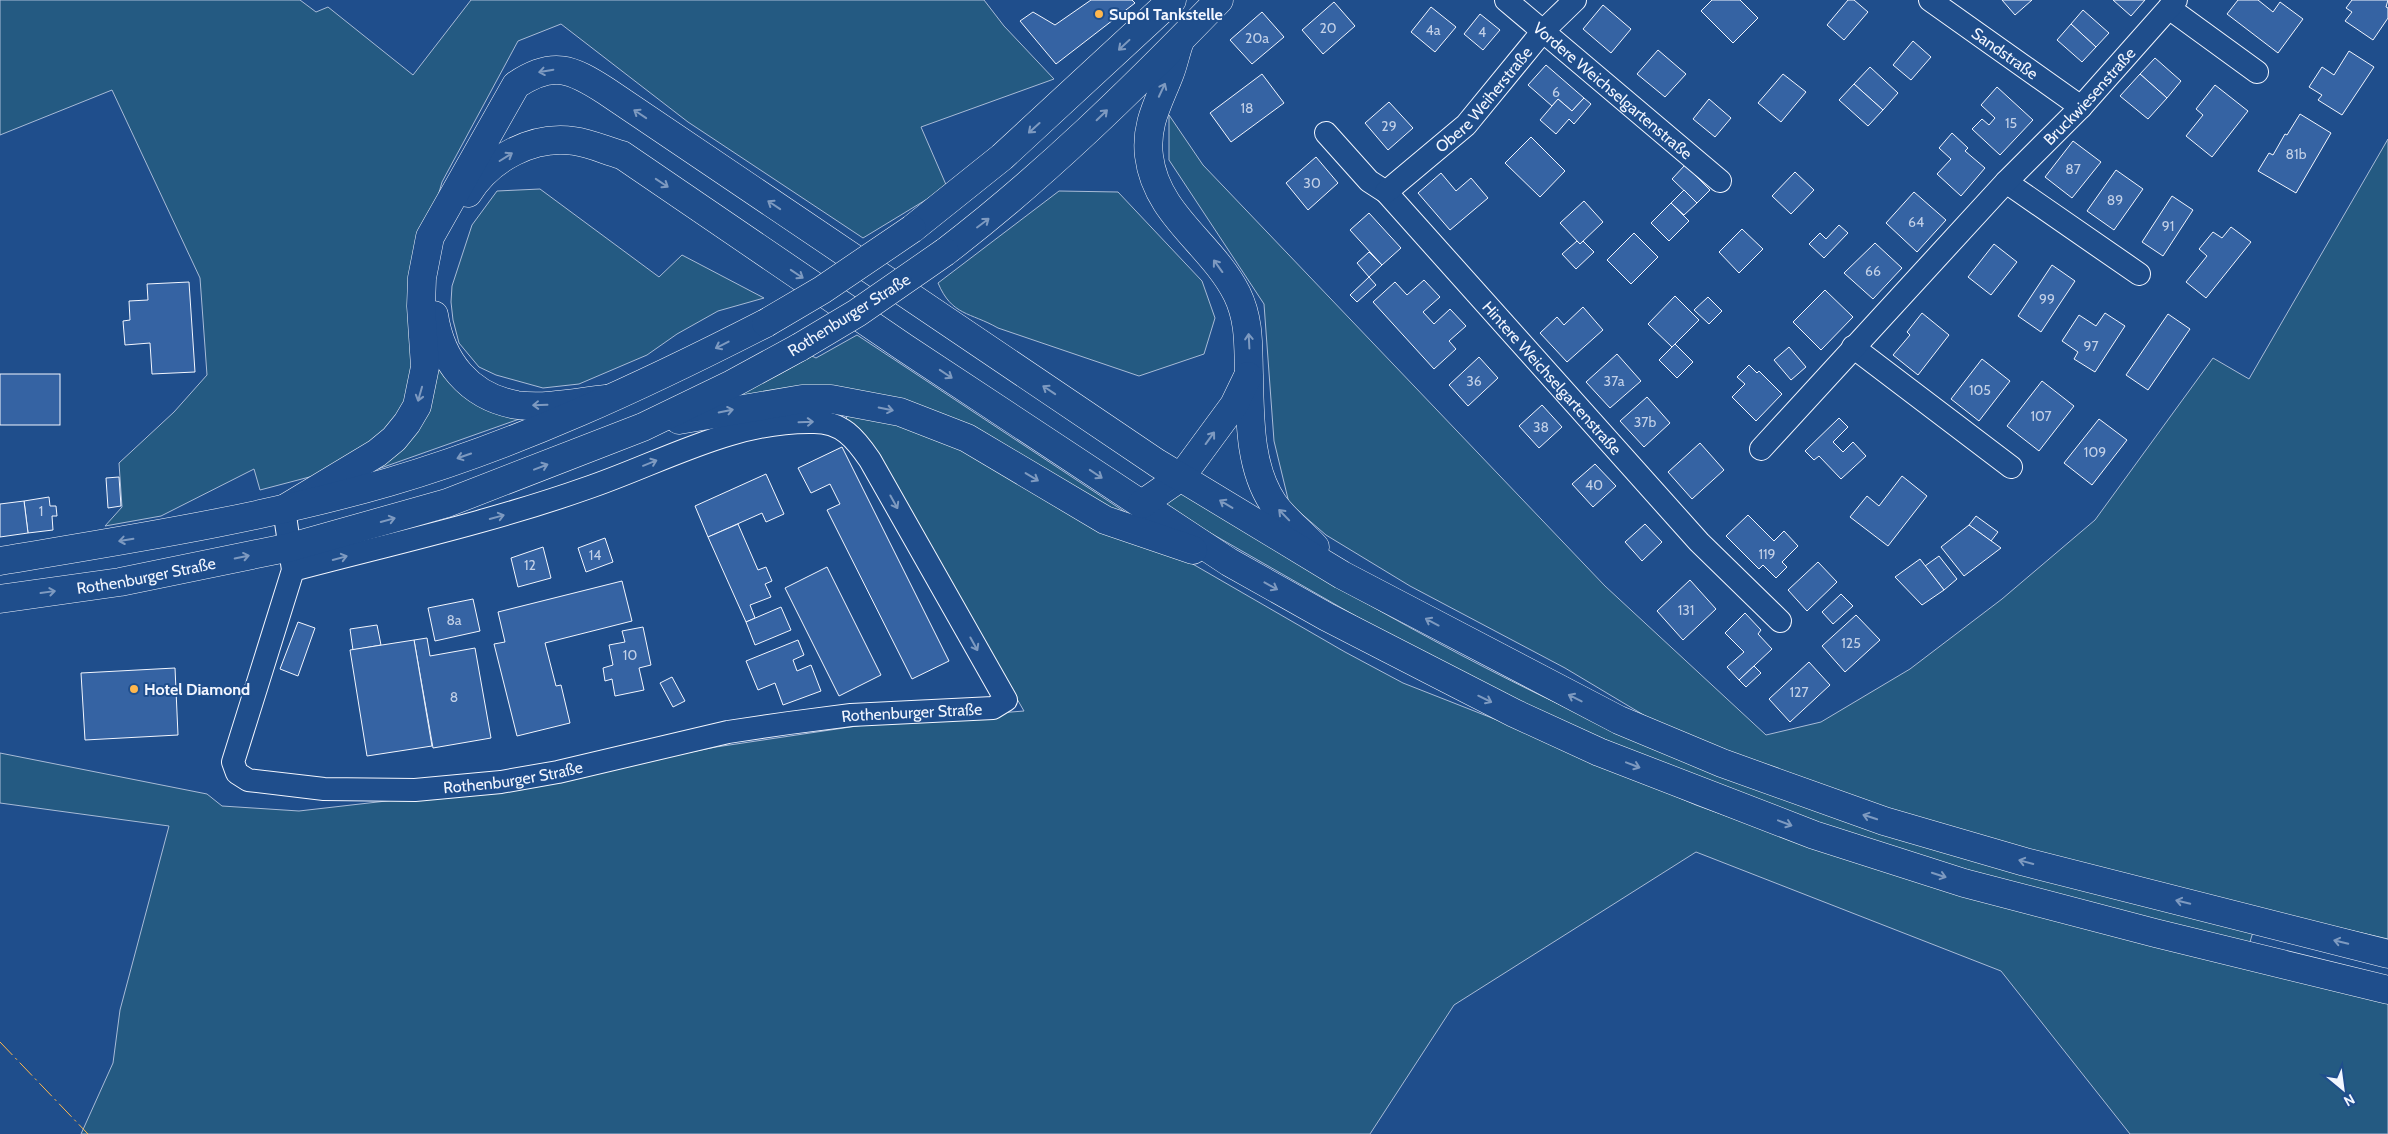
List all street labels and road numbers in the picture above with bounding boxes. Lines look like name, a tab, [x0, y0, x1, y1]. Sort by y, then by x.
street label: Vordere Weichselgartenstraße	[1530, 18, 1696, 163]
street label: Sandstraße	[1968, 23, 2042, 83]
street label: Obere Weiherstraße	[1431, 43, 1536, 156]
street label: Bruckwiesenstraße	[2039, 43, 2139, 149]
street label: Rothenburger Straße	[784, 270, 914, 360]
street label: Hintere Weichselgartenstraße	[1479, 297, 1626, 459]
street label: Rothenburger Straße	[75, 553, 217, 598]
street label: Rothenburger Straße	[840, 699, 983, 726]
street label: Rothenburger Straße	[442, 757, 585, 797]

